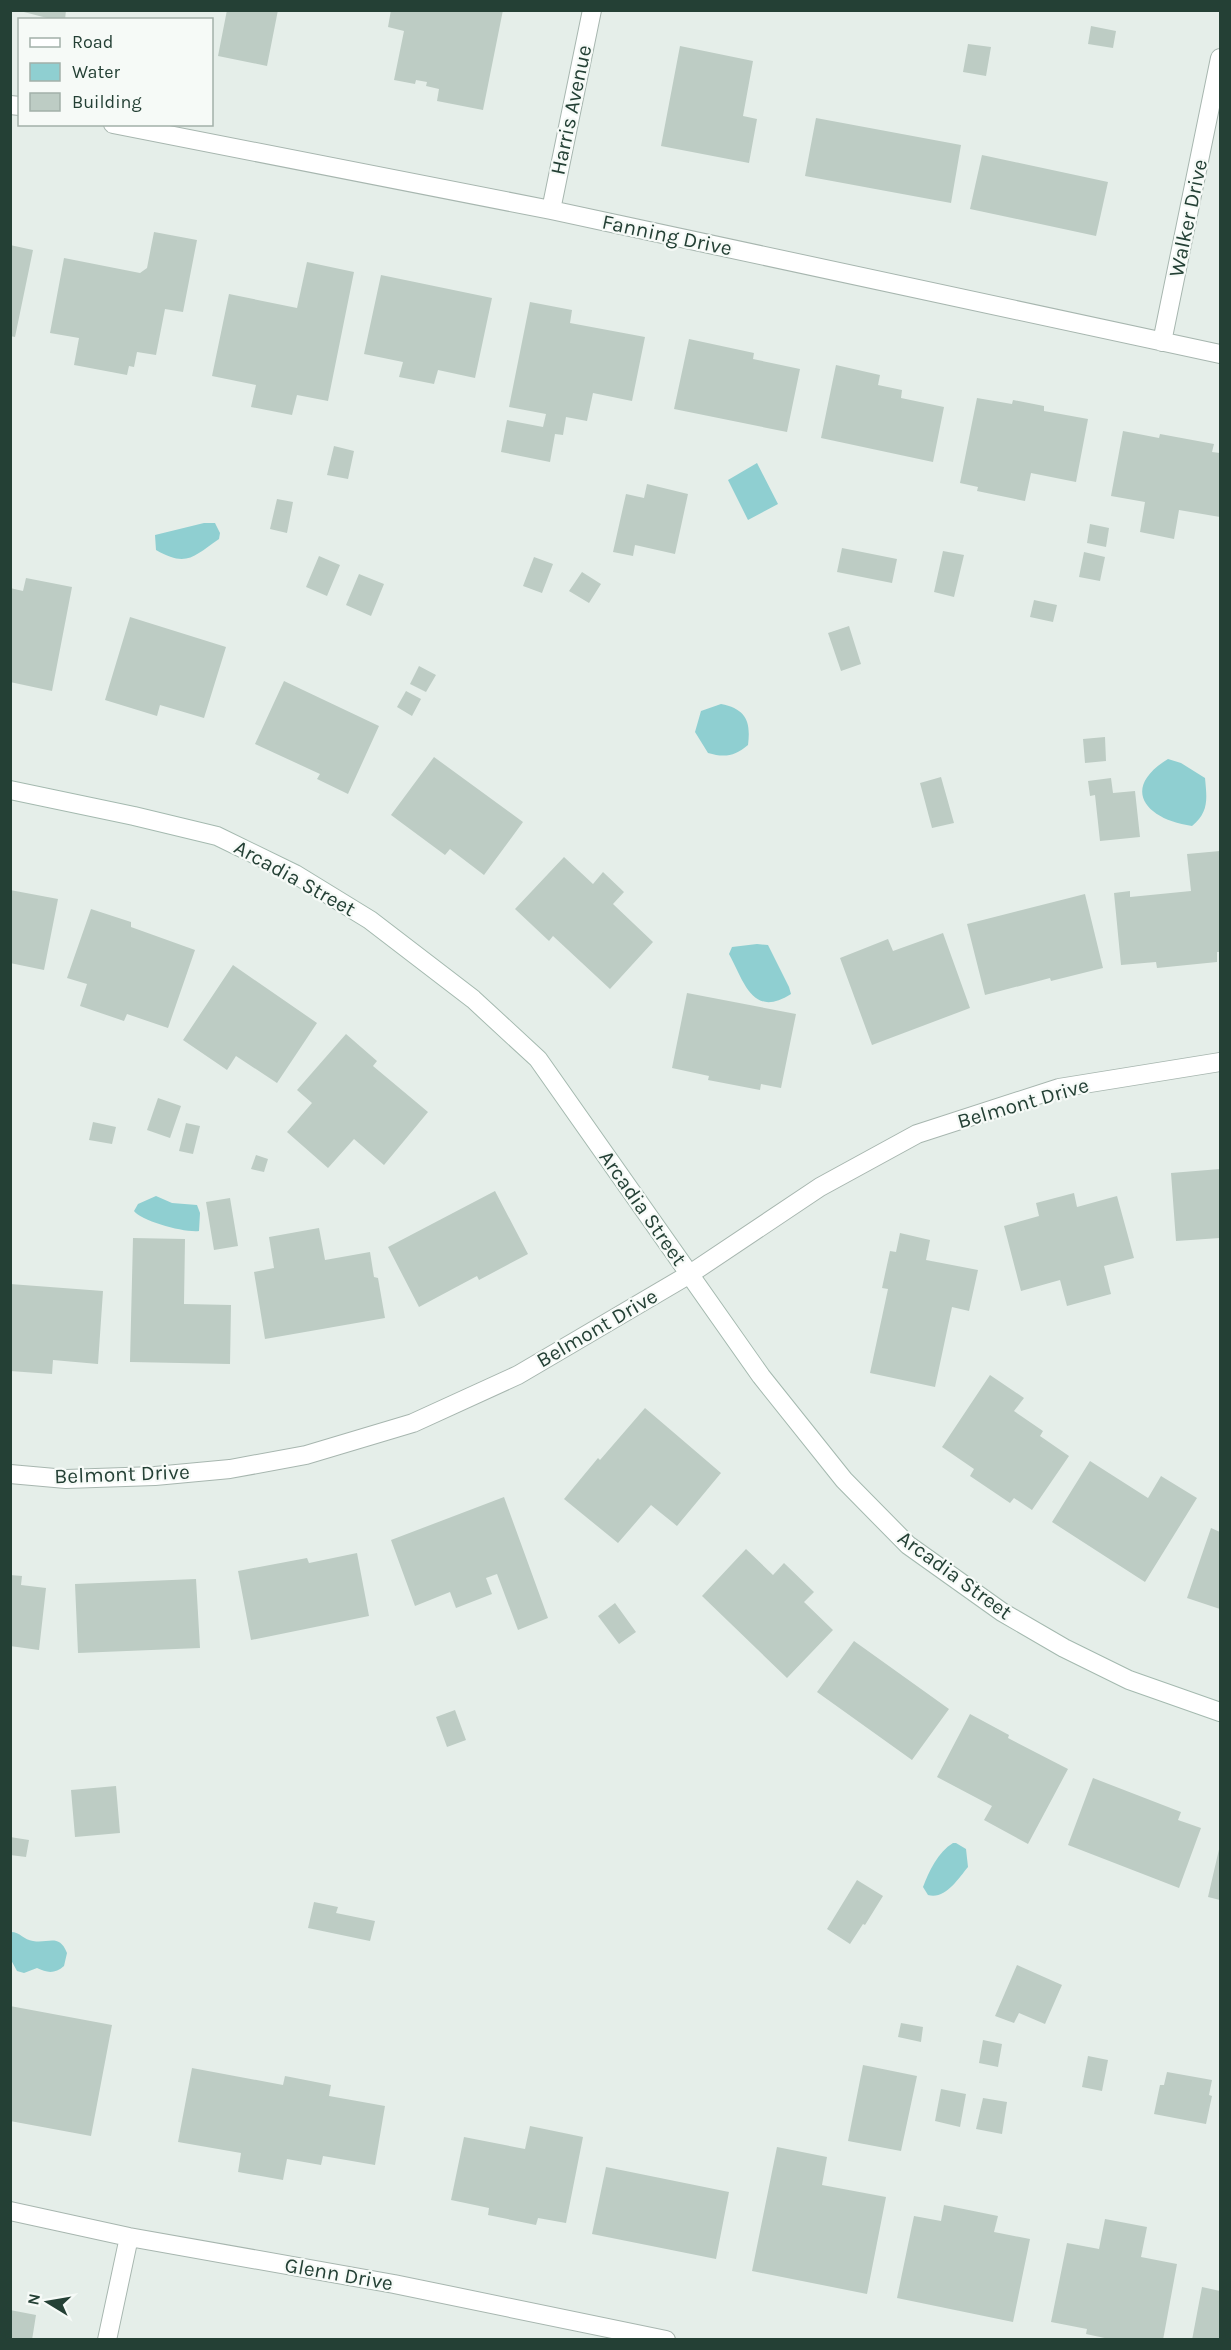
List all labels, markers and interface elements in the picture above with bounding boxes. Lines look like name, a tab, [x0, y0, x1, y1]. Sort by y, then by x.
legend	[18, 18, 213, 126]
text: Road	[72, 31, 113, 53]
street label: Harris Avenue	[546, 43, 596, 177]
text: Water	[72, 61, 120, 83]
text: Building	[72, 91, 142, 113]
street label: Walker Drive	[1164, 157, 1212, 279]
street label: Fanning Drive	[600, 210, 734, 260]
street label: Arcadia Street	[230, 835, 360, 921]
street label: Belmont Drive	[955, 1073, 1091, 1133]
street label: Arcadia Street	[594, 1146, 692, 1270]
street label: Belmont Drive	[532, 1284, 662, 1372]
street label: Belmont Drive	[54, 1460, 190, 1488]
street label: Arcadia Street	[893, 1526, 1017, 1624]
street label: Glenn Drive	[283, 2253, 395, 2295]
north arrow	[18, 2272, 78, 2332]
text: N	[23, 2292, 44, 2307]

